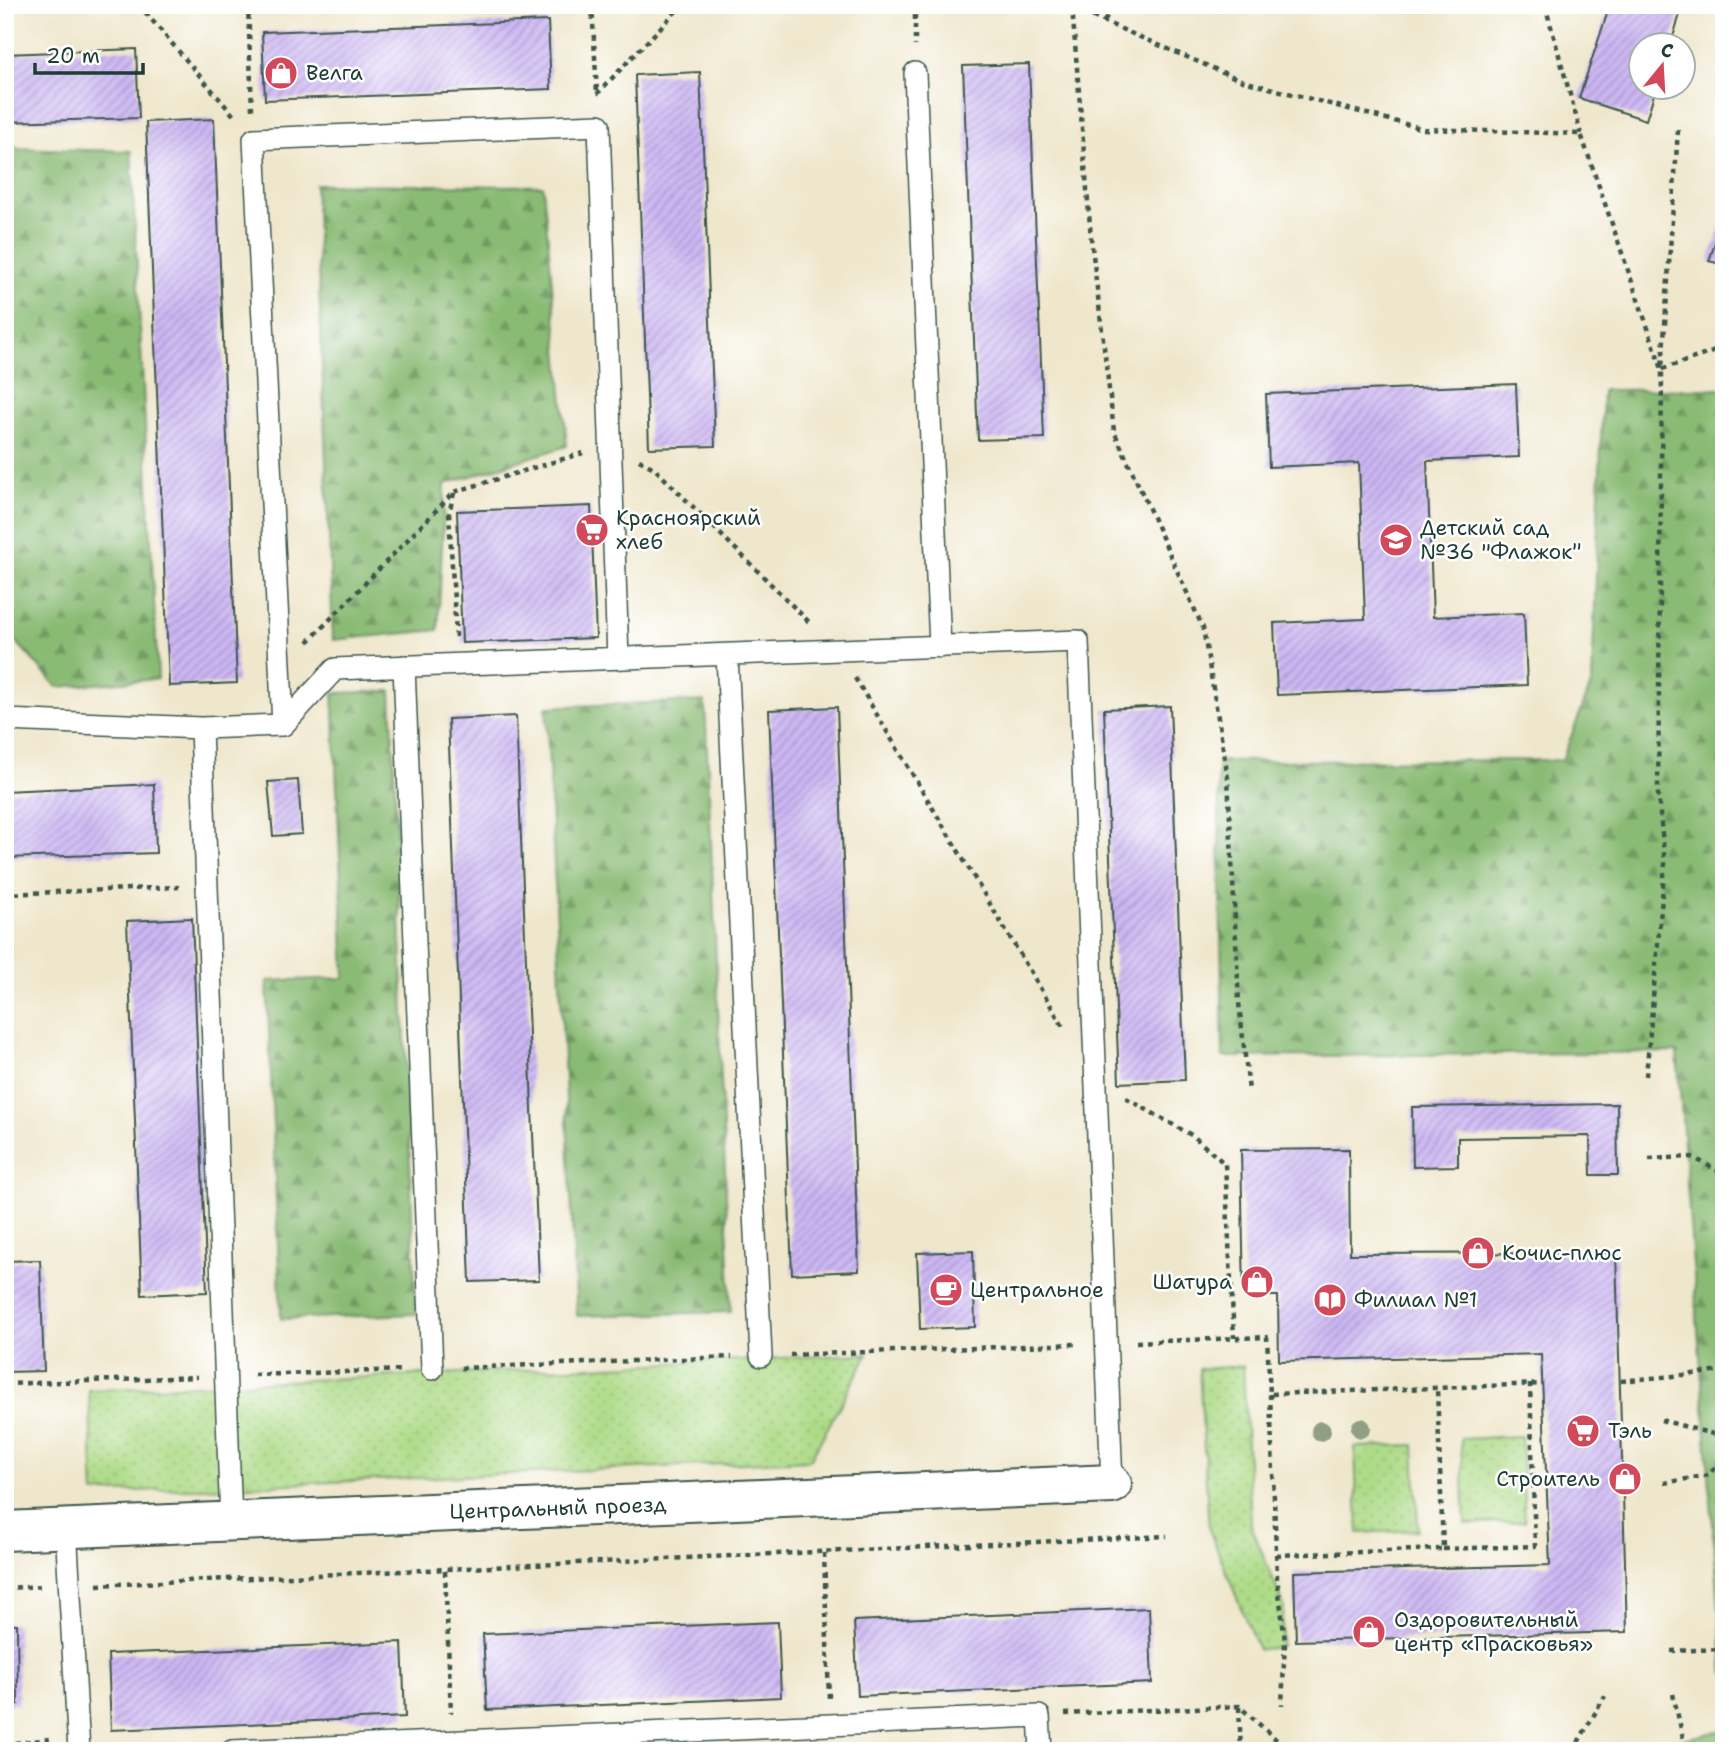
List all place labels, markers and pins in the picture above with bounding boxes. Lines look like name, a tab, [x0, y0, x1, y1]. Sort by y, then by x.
shop icon: Велга	[262, 54, 300, 92]
place label: Велга	[306, 59, 363, 87]
place label: Красноярский хлеб	[616, 504, 761, 556]
supermarket icon: Красноярский хлеб	[573, 511, 611, 549]
place label: Детский сад №36 "Флажок"	[1420, 514, 1581, 566]
school or university icon: Детский сад №36 "Флажок"	[1377, 521, 1415, 559]
shop icon: Кочис-плюс	[1459, 1234, 1497, 1272]
place label: Кочис-плюс	[1502, 1239, 1622, 1267]
shop icon: Шатура	[1238, 1263, 1276, 1301]
place label: Шатура	[1152, 1268, 1232, 1296]
cafe icon: Центральное	[927, 1271, 965, 1309]
place label: Центральное	[970, 1276, 1104, 1304]
library icon: Филиал №1	[1311, 1281, 1349, 1319]
place label: Филиал №1	[1354, 1286, 1478, 1314]
supermarket icon: Тэль	[1564, 1412, 1602, 1450]
place label: Тэль	[1608, 1417, 1652, 1445]
shop icon: Строитель	[1606, 1460, 1644, 1498]
place label: Строитель	[1496, 1465, 1600, 1493]
place label: Оздоровительный центр «Прасковья»	[1394, 1606, 1593, 1658]
shop icon: Оздоровительный центр «Прасковья»	[1350, 1613, 1388, 1651]

